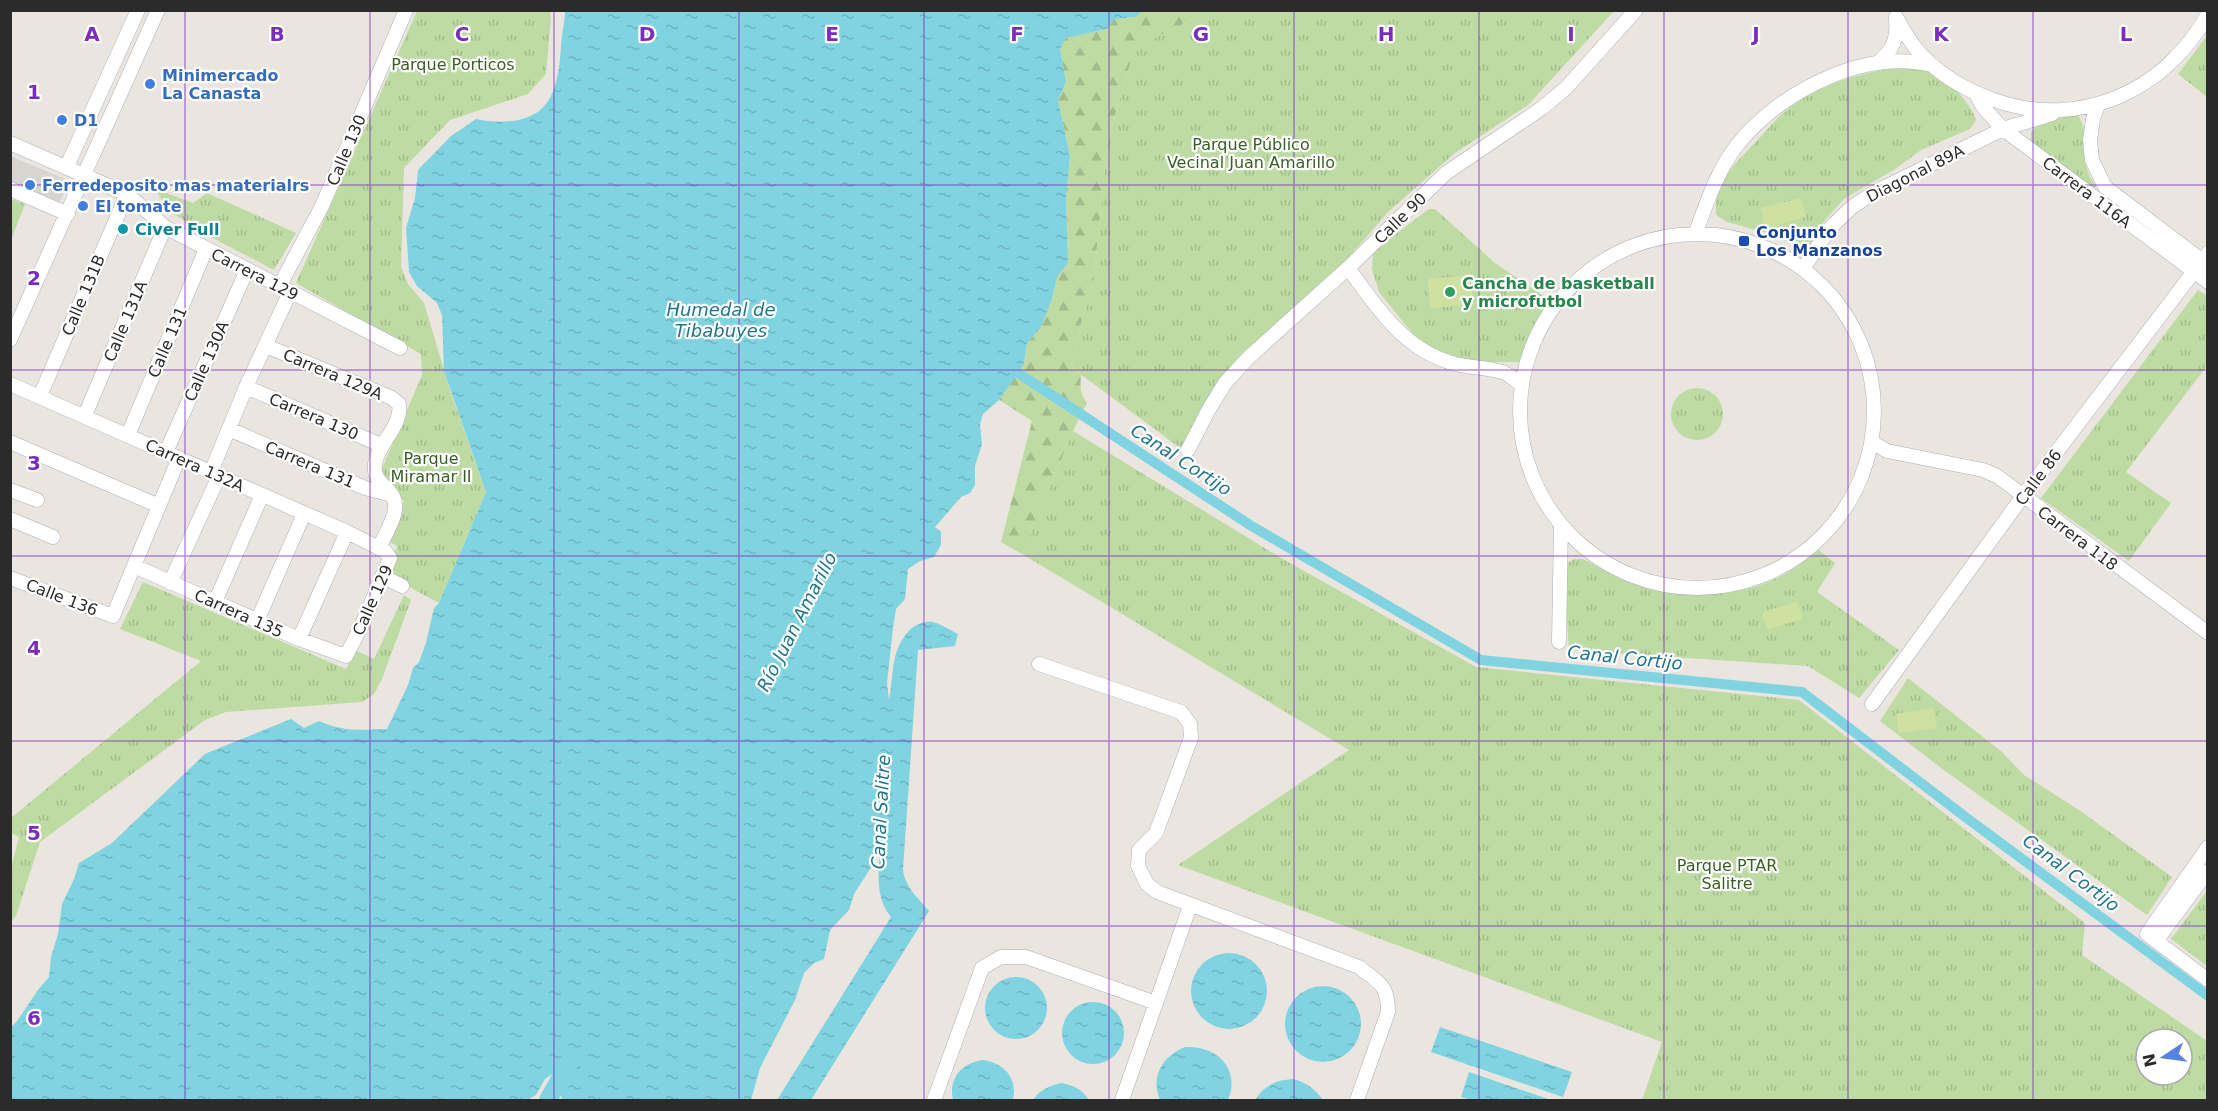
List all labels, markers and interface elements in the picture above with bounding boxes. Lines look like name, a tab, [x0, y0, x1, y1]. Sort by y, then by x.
text: A	[84, 22, 100, 46]
text: B	[269, 22, 285, 46]
text: C	[455, 22, 469, 46]
text: D	[639, 22, 655, 46]
text: E	[825, 22, 839, 46]
text: F	[1010, 22, 1024, 46]
text: G	[1193, 22, 1209, 46]
text: H	[1378, 22, 1394, 46]
text: I	[1567, 22, 1575, 46]
text: J	[1750, 22, 1760, 46]
text: K	[1933, 22, 1950, 46]
text: L	[2120, 22, 2133, 46]
park label: Parque Porticos	[391, 55, 515, 74]
place label: Minimercado La Canasta	[162, 66, 278, 103]
marker: Minimercado La Canasta	[143, 77, 157, 91]
text: 1	[27, 80, 41, 104]
place label: D1	[74, 111, 98, 130]
street label: Calle 130	[323, 112, 370, 189]
marker: D1	[55, 113, 69, 127]
park label: Parque Público Vecinal Juan Amarillo	[1167, 135, 1335, 172]
street label: Diagonal 89A	[1863, 141, 1967, 206]
street label: Carrera 116A	[2039, 153, 2135, 232]
place label: Ferredeposito mas materialrs	[42, 176, 309, 195]
marker: Ferredeposito mas materialrs	[23, 178, 37, 192]
street label: Calle 90	[1370, 189, 1430, 248]
place label: El tomate	[95, 197, 182, 216]
marker: El tomate	[76, 199, 90, 213]
place label: Civer Full	[135, 220, 219, 239]
marker: Civer Full	[116, 222, 130, 236]
place label: Conjunto Los Manzanos	[1756, 223, 1882, 260]
marker: Conjunto Los Manzanos	[1737, 234, 1751, 248]
street label: Carrera 129	[208, 244, 302, 305]
street label: Calle 131B	[58, 252, 109, 339]
text: 2	[27, 266, 41, 290]
place label: Cancha de basketball y microfutbol	[1462, 274, 1655, 311]
street label: Calle 131A	[100, 278, 151, 365]
marker: Cancha de basketball y microfutbol	[1443, 285, 1457, 299]
water label: Humedal de Tibabuyes	[666, 299, 776, 341]
street label: Calle 131	[144, 304, 191, 381]
street label: Calle 130A	[180, 318, 233, 404]
street label: Carrera 129A	[280, 345, 385, 404]
street label: Carrera 130	[266, 389, 361, 444]
water label: Canal Cortijo	[1127, 419, 1236, 500]
street label: Carrera 132A	[142, 435, 247, 496]
street label: Carrera 131	[262, 437, 357, 492]
street label: Calle 86	[2011, 446, 2066, 509]
park label: Parque Miramar II	[390, 449, 472, 486]
text: 3	[27, 451, 41, 475]
street label: Carrera 118	[2034, 502, 2121, 575]
water label: Río Juan Amarillo	[752, 549, 841, 695]
street label: Calle 129	[348, 562, 396, 638]
street label: Calle 136	[23, 575, 100, 620]
street label: Carrera 135	[191, 585, 286, 642]
text: 4	[27, 636, 41, 660]
water label: Canal Cortijo	[1566, 641, 1684, 674]
water label: Canal Salitre	[867, 754, 894, 870]
text: 5	[27, 821, 41, 845]
water label: Canal Cortijo	[2019, 829, 2124, 916]
park label: Parque PTAR Salitre	[1677, 856, 1777, 893]
text: 6	[27, 1006, 41, 1030]
north arrow	[2134, 1027, 2194, 1087]
text: N	[2139, 1052, 2161, 1069]

